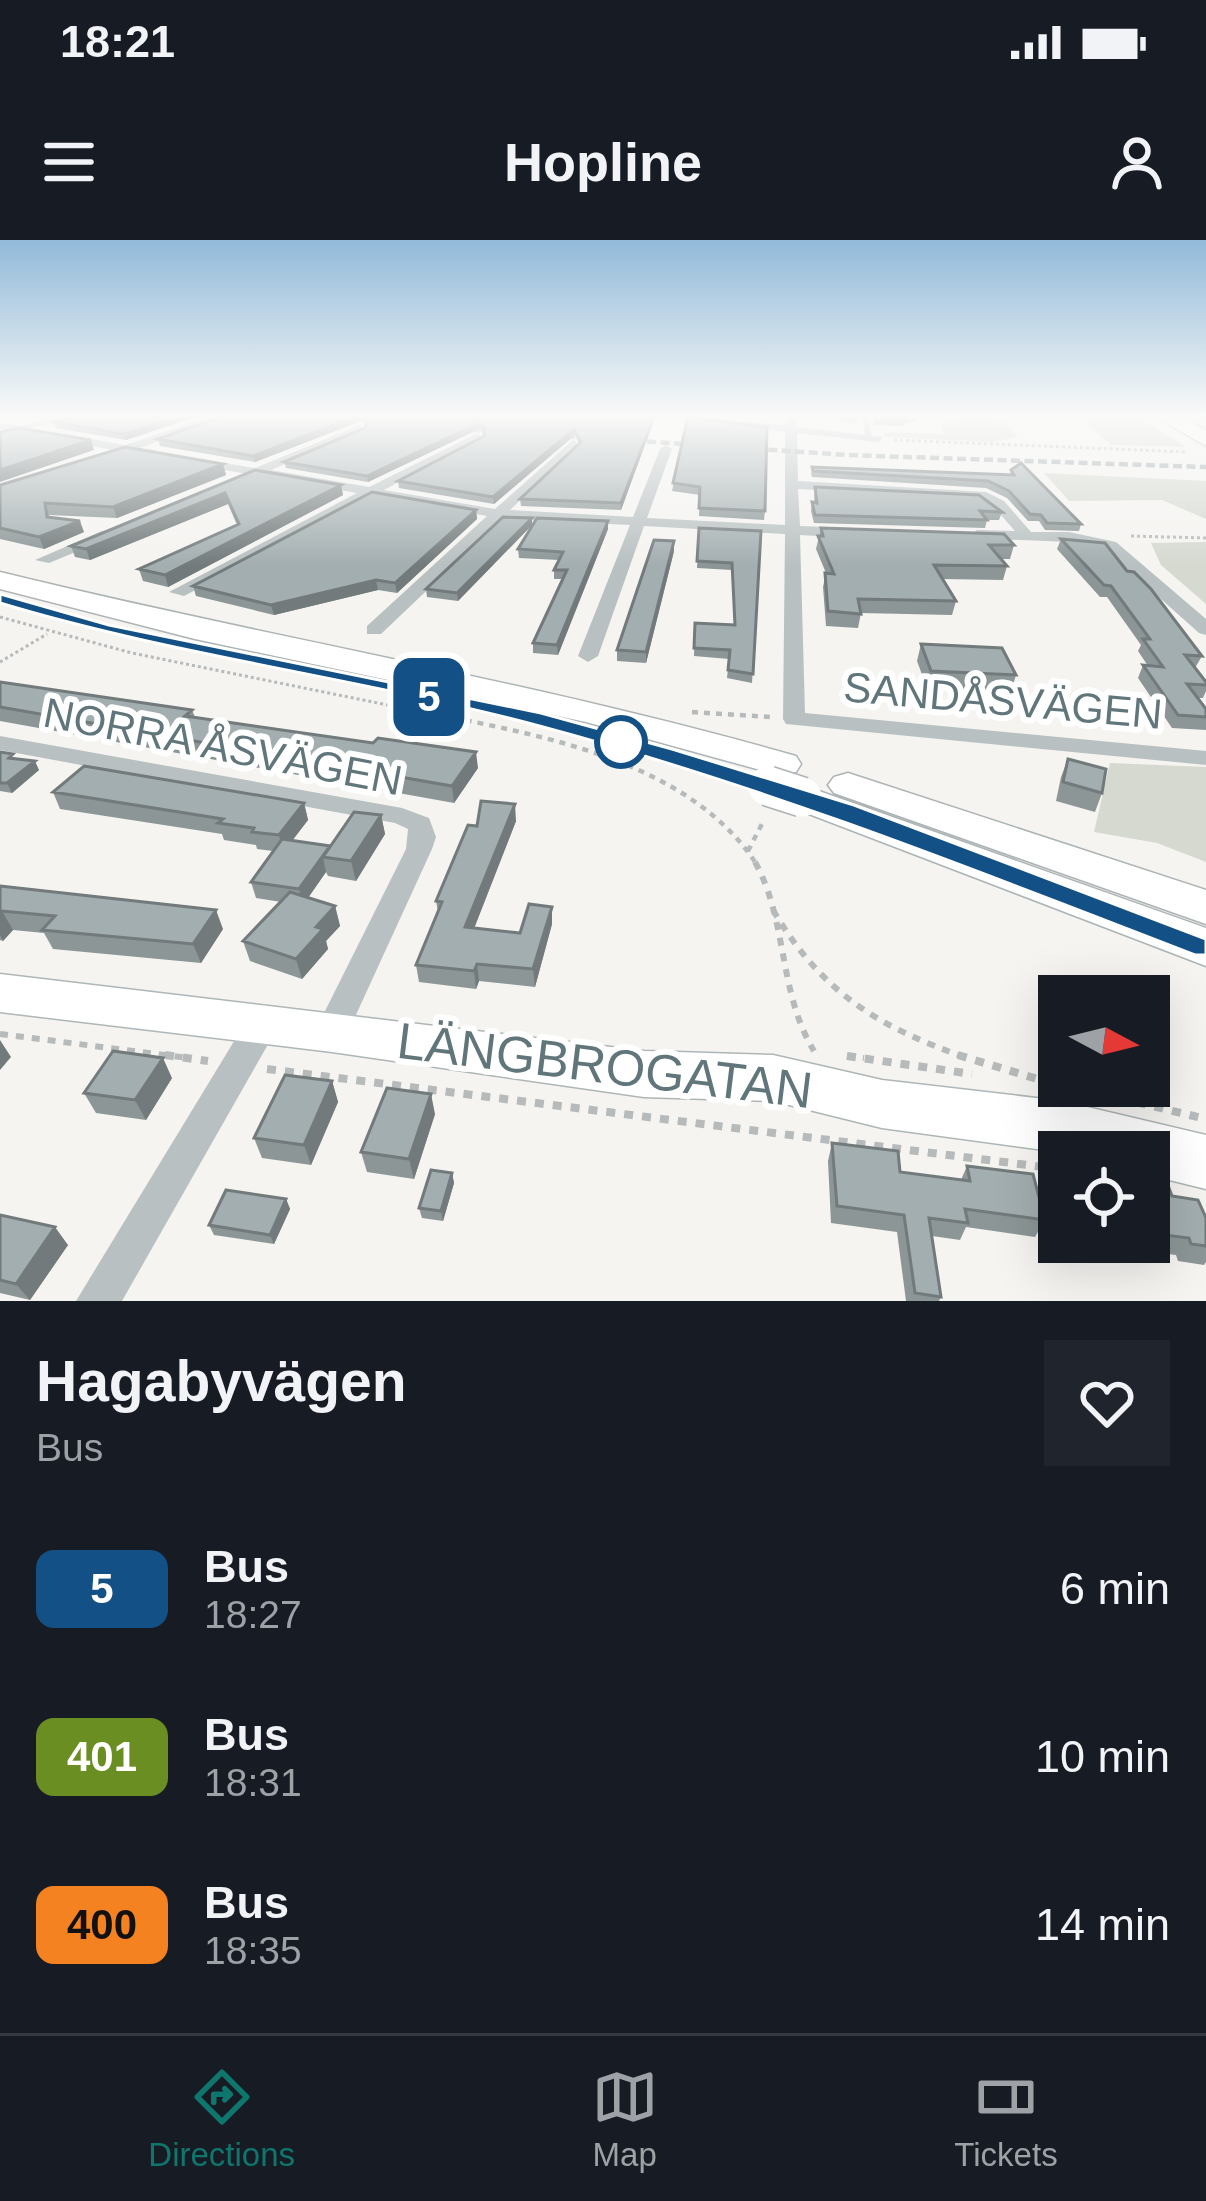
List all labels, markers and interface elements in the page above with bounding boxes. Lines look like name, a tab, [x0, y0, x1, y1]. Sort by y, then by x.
text: 18:21	[60, 16, 175, 67]
icon: menu	[36, 129, 102, 195]
icon: person	[1104, 129, 1170, 195]
text: Hopline	[504, 132, 702, 192]
line badge: 5	[390, 658, 468, 736]
street label: SANDÅSVÄGEN	[842, 663, 1164, 738]
text: 5	[417, 673, 441, 720]
street label: NORRA ÅSVÄGEN	[40, 689, 406, 804]
unlabelled marker	[596, 717, 646, 767]
north arrow	[1038, 975, 1170, 1107]
map controls	[1038, 975, 1170, 1263]
street label: LÄNGBROGATAN	[394, 1012, 816, 1119]
button: locate	[1038, 1131, 1170, 1263]
button: heart	[1044, 1340, 1170, 1466]
text: Hagabyvägen	[36, 1349, 407, 1413]
text: Bus	[36, 1426, 103, 1469]
text: Bus	[204, 1541, 289, 1592]
text: 6 min	[1060, 1563, 1170, 1614]
text: 5	[90, 1565, 114, 1612]
text: 18:27	[204, 1593, 302, 1636]
text: Bus	[204, 1709, 289, 1760]
text: 10 min	[1035, 1731, 1170, 1782]
text: 401	[67, 1733, 137, 1780]
text: 18:31	[204, 1761, 302, 1804]
text: Bus	[204, 1877, 289, 1928]
text: 14 min	[1035, 1899, 1170, 1950]
text: 400	[67, 1901, 137, 1948]
text: 18:35	[204, 1929, 302, 1972]
tab: Directions	[148, 2064, 295, 2174]
tab: Map	[592, 2064, 658, 2174]
tab: Tickets	[954, 2064, 1058, 2174]

